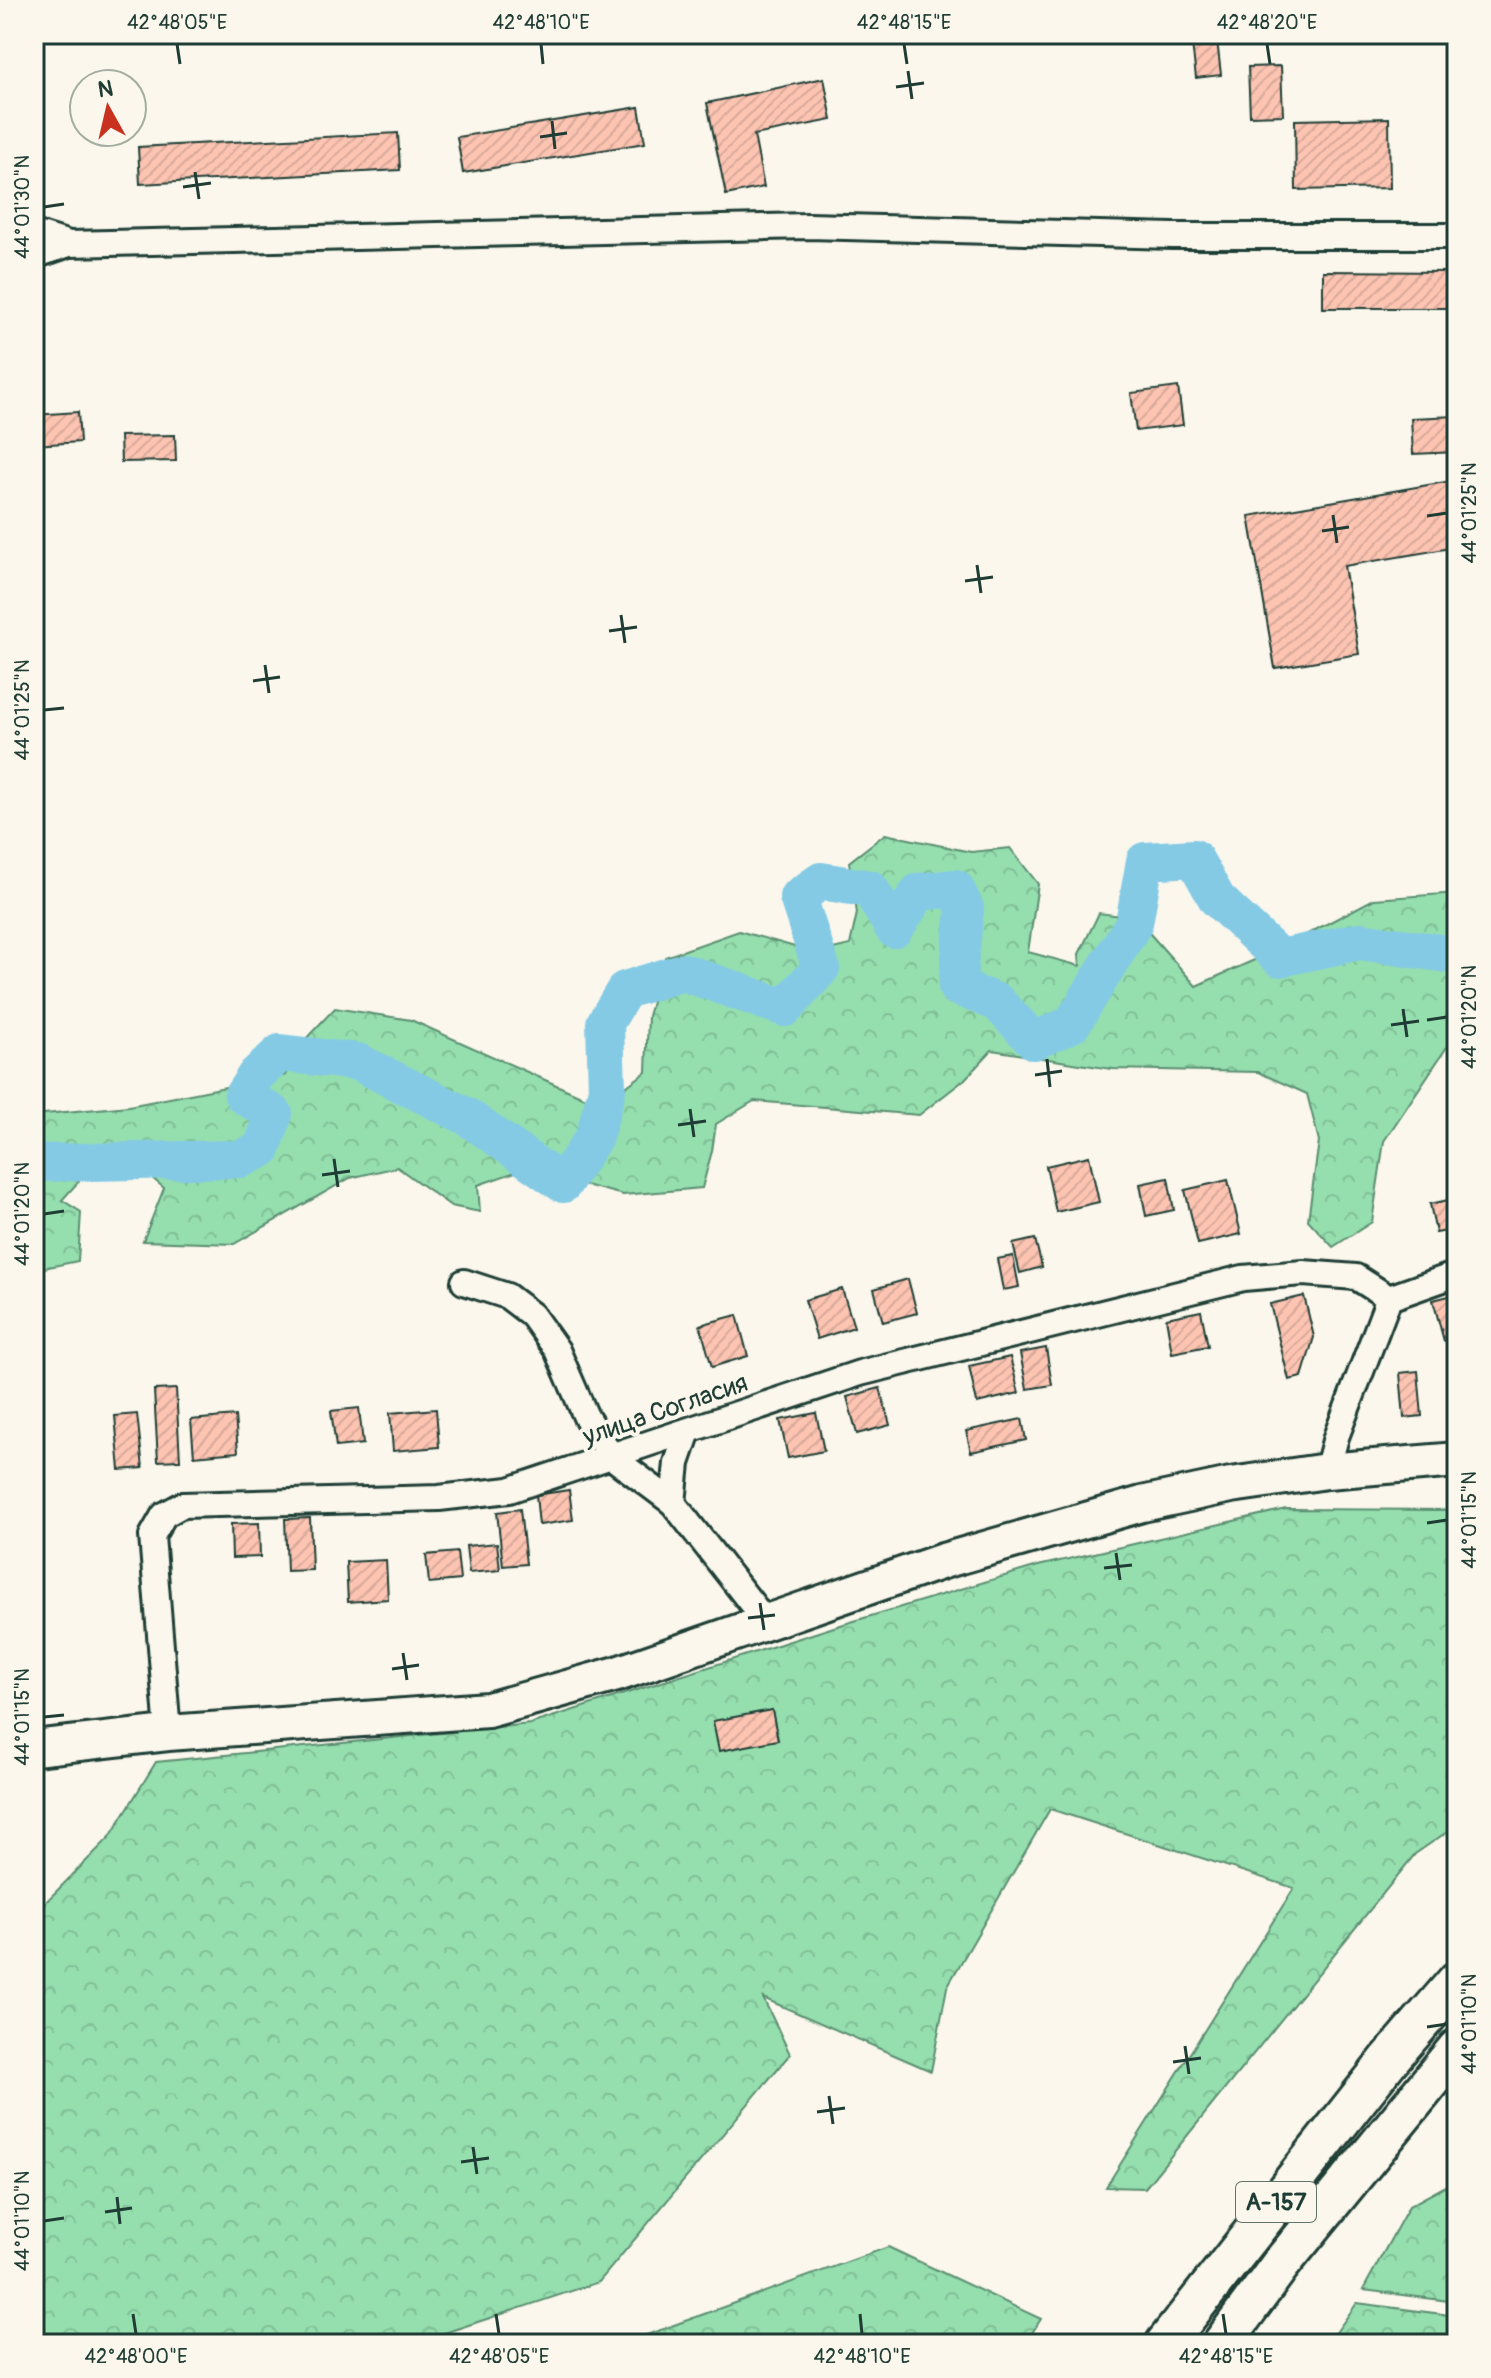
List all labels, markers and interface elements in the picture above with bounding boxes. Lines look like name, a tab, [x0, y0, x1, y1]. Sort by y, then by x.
text: 42°48'05"E	[127, 10, 227, 35]
text: 42°48'10"E	[492, 10, 590, 35]
text: 42°48'15"E	[857, 10, 951, 35]
text: 42°48'20"E	[1217, 10, 1317, 35]
north arrow	[68, 68, 148, 148]
text: N	[96, 74, 115, 104]
text: 44°01'30"N	[10, 155, 35, 259]
text: 44°01'25"N	[1457, 462, 1482, 564]
text: 44°01'25"N	[10, 659, 35, 761]
text: 44°01'20"N	[1457, 965, 1482, 1069]
text: 44°01'20"N	[10, 1162, 35, 1266]
street label: улица Согласия	[578, 1367, 752, 1453]
text: 44°01'15"N	[1457, 1471, 1482, 1569]
text: 44°01'15"N	[10, 1668, 35, 1766]
text: 44°01'10"N	[1457, 1974, 1482, 2074]
text: 44°01'10"N	[10, 2171, 35, 2271]
road number: А-157	[1236, 2182, 1316, 2222]
text: 42°48'00"E	[84, 2344, 188, 2369]
text: 42°48'05"E	[449, 2344, 549, 2369]
text: 42°48'10"E	[813, 2344, 911, 2369]
text: 42°48'15"E	[1179, 2344, 1273, 2369]

